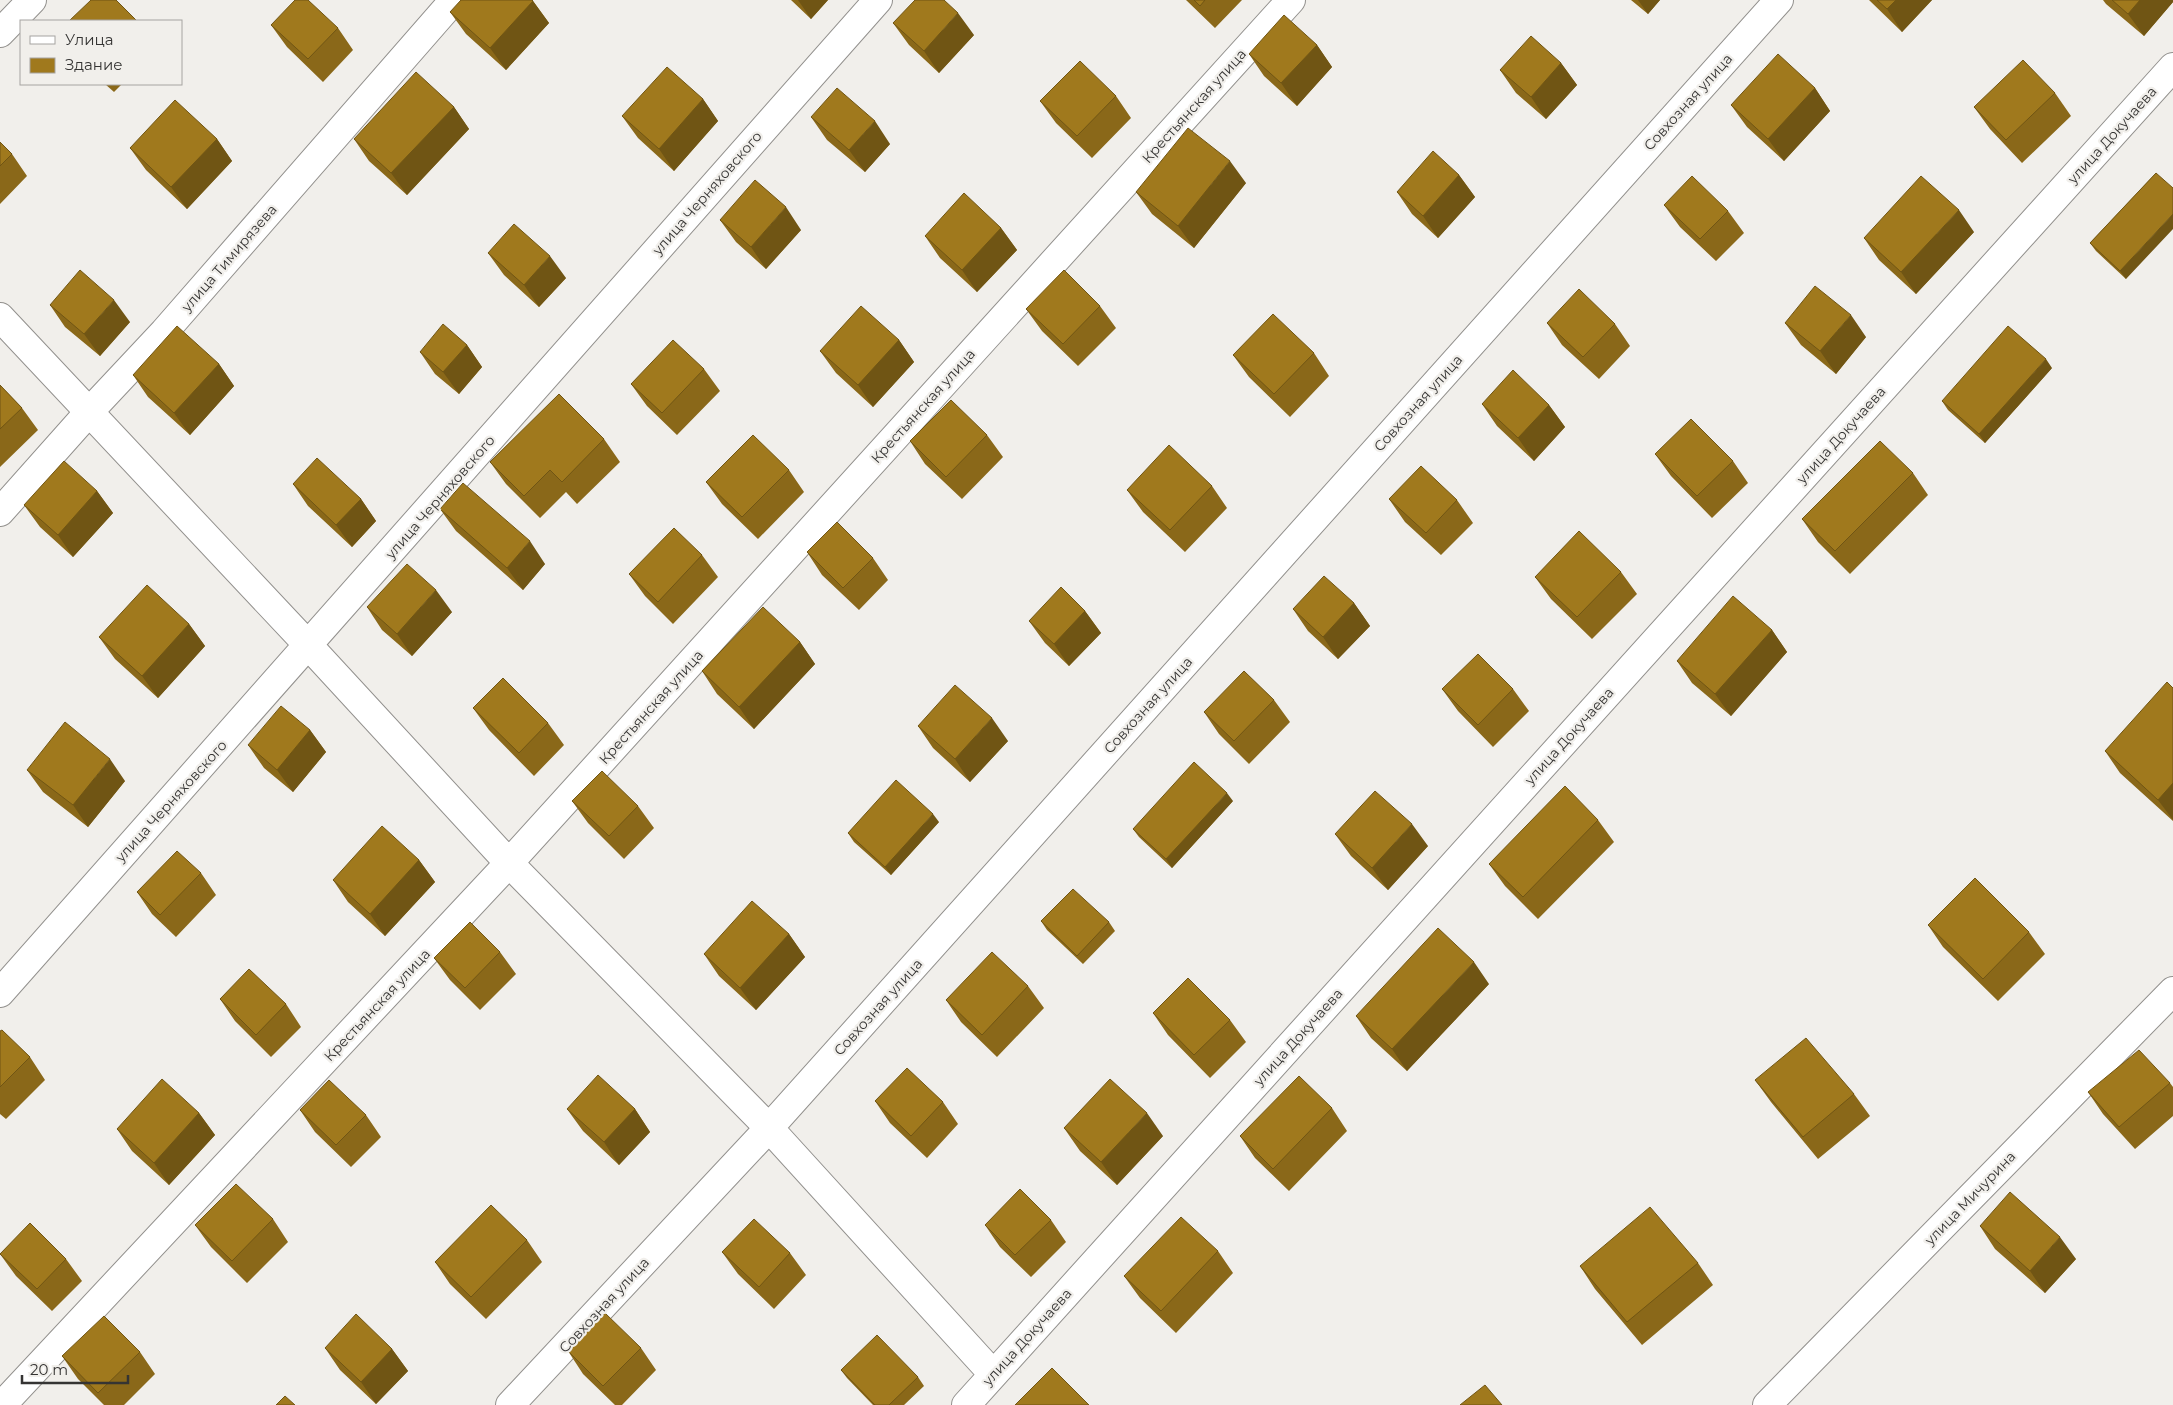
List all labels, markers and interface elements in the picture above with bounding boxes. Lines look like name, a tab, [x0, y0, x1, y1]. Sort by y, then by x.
legend	[20, 20, 182, 85]
text: Улица	[65, 30, 113, 49]
street label: Крестьянская улица	[1138, 45, 1250, 167]
street label: Совхозная улица	[1640, 50, 1736, 154]
text: Здание	[65, 55, 123, 74]
street label: улица Докучаева	[2063, 83, 2160, 188]
street label: улица Черняховского	[648, 127, 766, 259]
street label: улица Тимирязева	[177, 201, 281, 316]
street label: Крестьянская улица	[867, 345, 979, 467]
street label: Совхозная улица	[1370, 351, 1466, 455]
street label: улица Докучаева	[1792, 383, 1889, 488]
street label: улица Черняховского	[381, 431, 499, 563]
street label: Крестьянская улица	[595, 646, 707, 768]
street label: Совхозная улица	[1100, 653, 1196, 757]
street label: улица Докучаева	[1520, 684, 1617, 789]
street label: улица Черняховского	[111, 736, 231, 866]
street label: Крестьянская улица	[320, 945, 434, 1065]
street label: Совхозная улица	[830, 955, 926, 1059]
street label: улица Докучаева	[1249, 985, 1346, 1090]
street label: улица Мичурина	[1920, 1147, 2019, 1249]
street label: Совхозная улица	[555, 1253, 653, 1357]
street label: улица Докучаева	[978, 1285, 1075, 1390]
scale bar	[22, 1352, 129, 1384]
text: 20 m	[30, 1360, 68, 1379]

